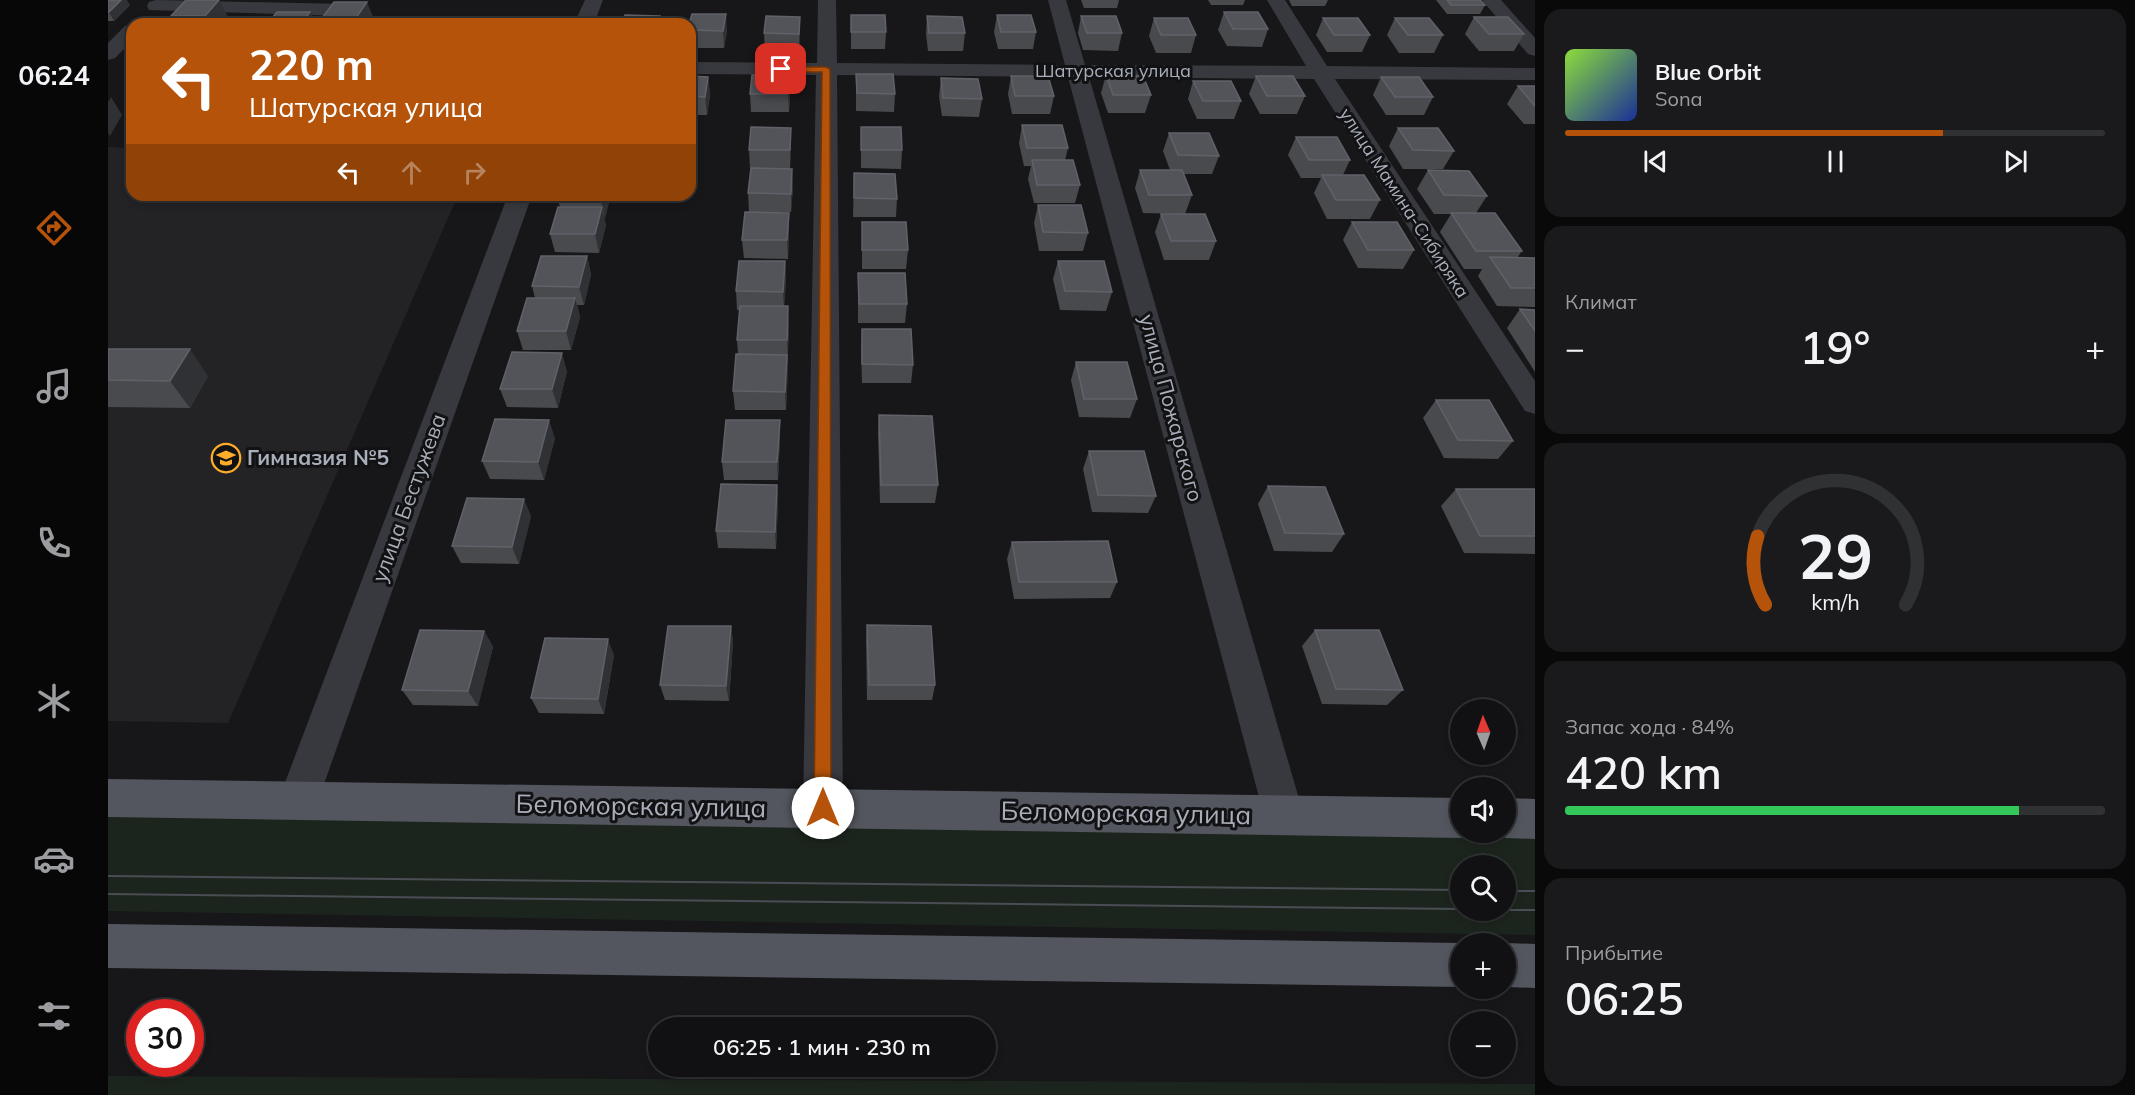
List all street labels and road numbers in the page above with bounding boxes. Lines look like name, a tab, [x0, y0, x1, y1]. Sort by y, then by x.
street label: Шатурская улица	[1035, 59, 1191, 82]
street label: улица Мамина-Сибиряка	[1334, 104, 1474, 302]
street label: улица Пожарского	[1134, 311, 1210, 504]
street label: улица Бестужева	[366, 410, 451, 585]
street label: Беломорская улица	[515, 787, 767, 824]
street label: Беломорская улица	[1000, 794, 1252, 831]

